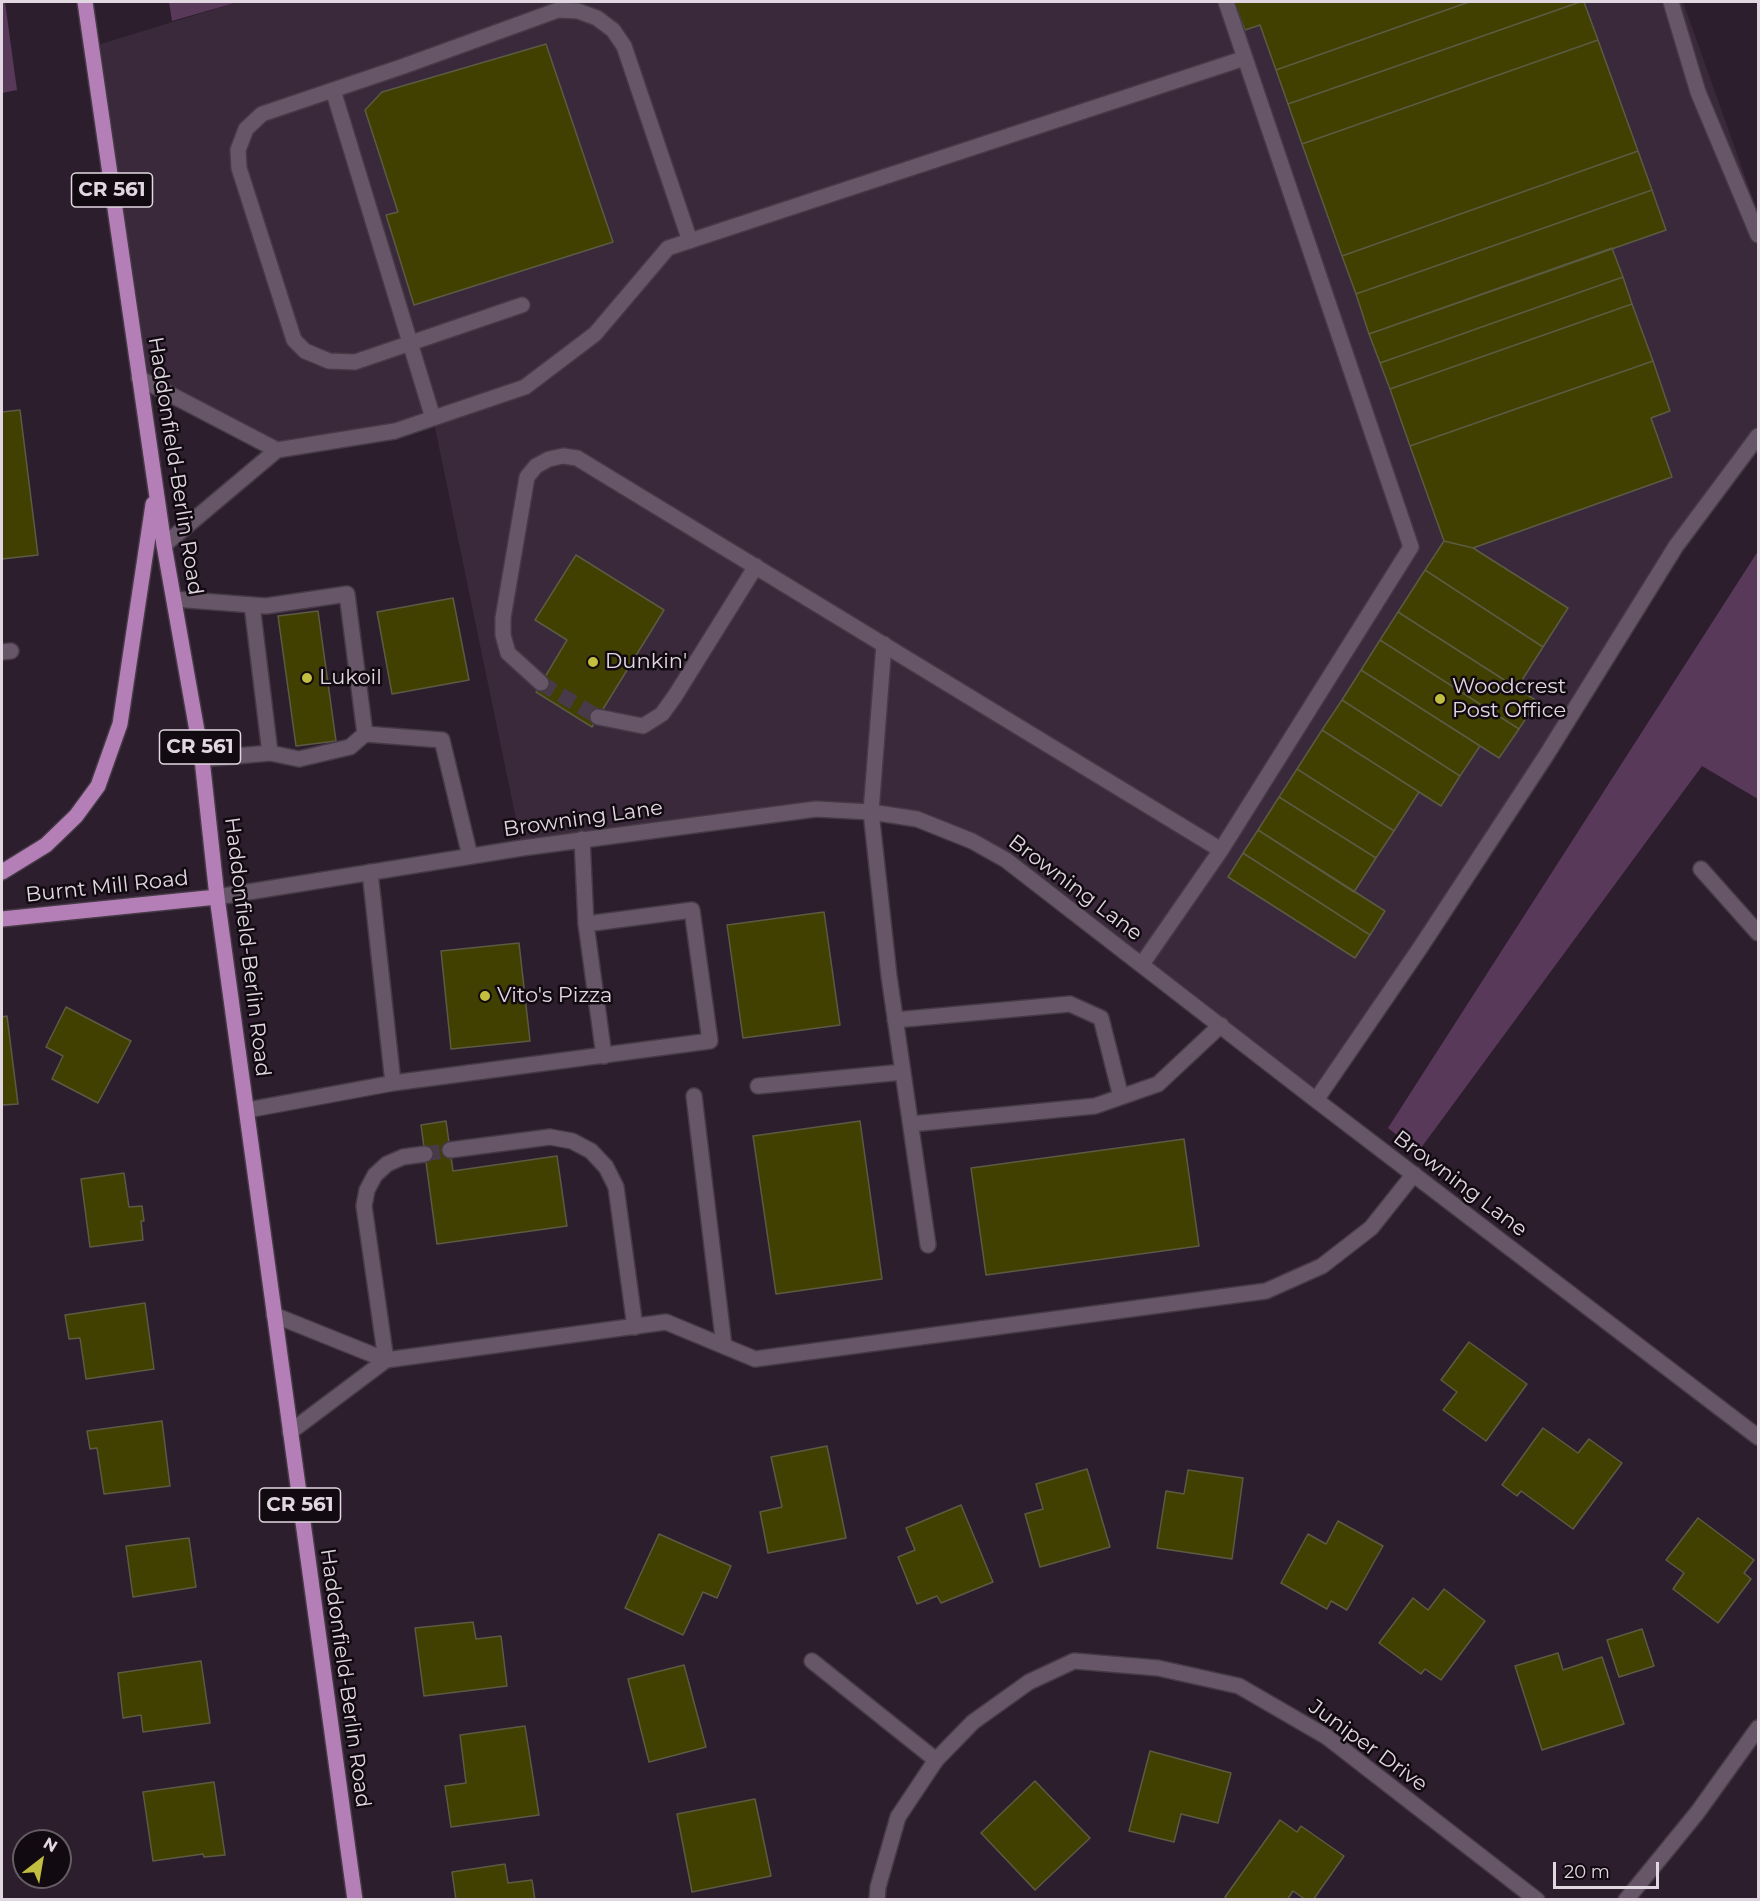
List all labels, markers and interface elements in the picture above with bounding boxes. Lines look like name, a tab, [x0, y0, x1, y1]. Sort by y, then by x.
road number: CR 561	[72, 173, 152, 207]
street label: Haddonfield-Berlin Road	[142, 335, 208, 597]
place label: Dunkin'	[605, 649, 687, 675]
marker: Dunkin'	[586, 655, 600, 669]
place label: Lukoil	[319, 665, 382, 691]
marker: Lukoil	[300, 671, 314, 685]
place label: Woodcrest Post Office	[1452, 674, 1566, 724]
marker: Woodcrest Post Office	[1433, 692, 1447, 706]
road number: CR 561	[160, 730, 240, 764]
street label: Browning Lane	[502, 795, 664, 843]
street label: Haddonfield-Berlin Road	[219, 816, 275, 1078]
street label: Browning Lane	[1003, 830, 1147, 946]
street label: Burnt Mill Road	[24, 866, 190, 908]
place label: Vito's Pizza	[497, 983, 612, 1009]
marker: Vito's Pizza	[478, 989, 492, 1003]
street label: Browning Lane	[1388, 1126, 1532, 1242]
road number: CR 561	[260, 1488, 340, 1522]
street label: Haddonfield-Berlin Road	[314, 1547, 376, 1809]
street label: Juniper Drive	[1304, 1695, 1432, 1797]
north arrow	[12, 1829, 72, 1889]
text: N	[40, 1833, 61, 1856]
scale bar	[1556, 1850, 1662, 1888]
text: 20 m	[1564, 1861, 1610, 1883]

